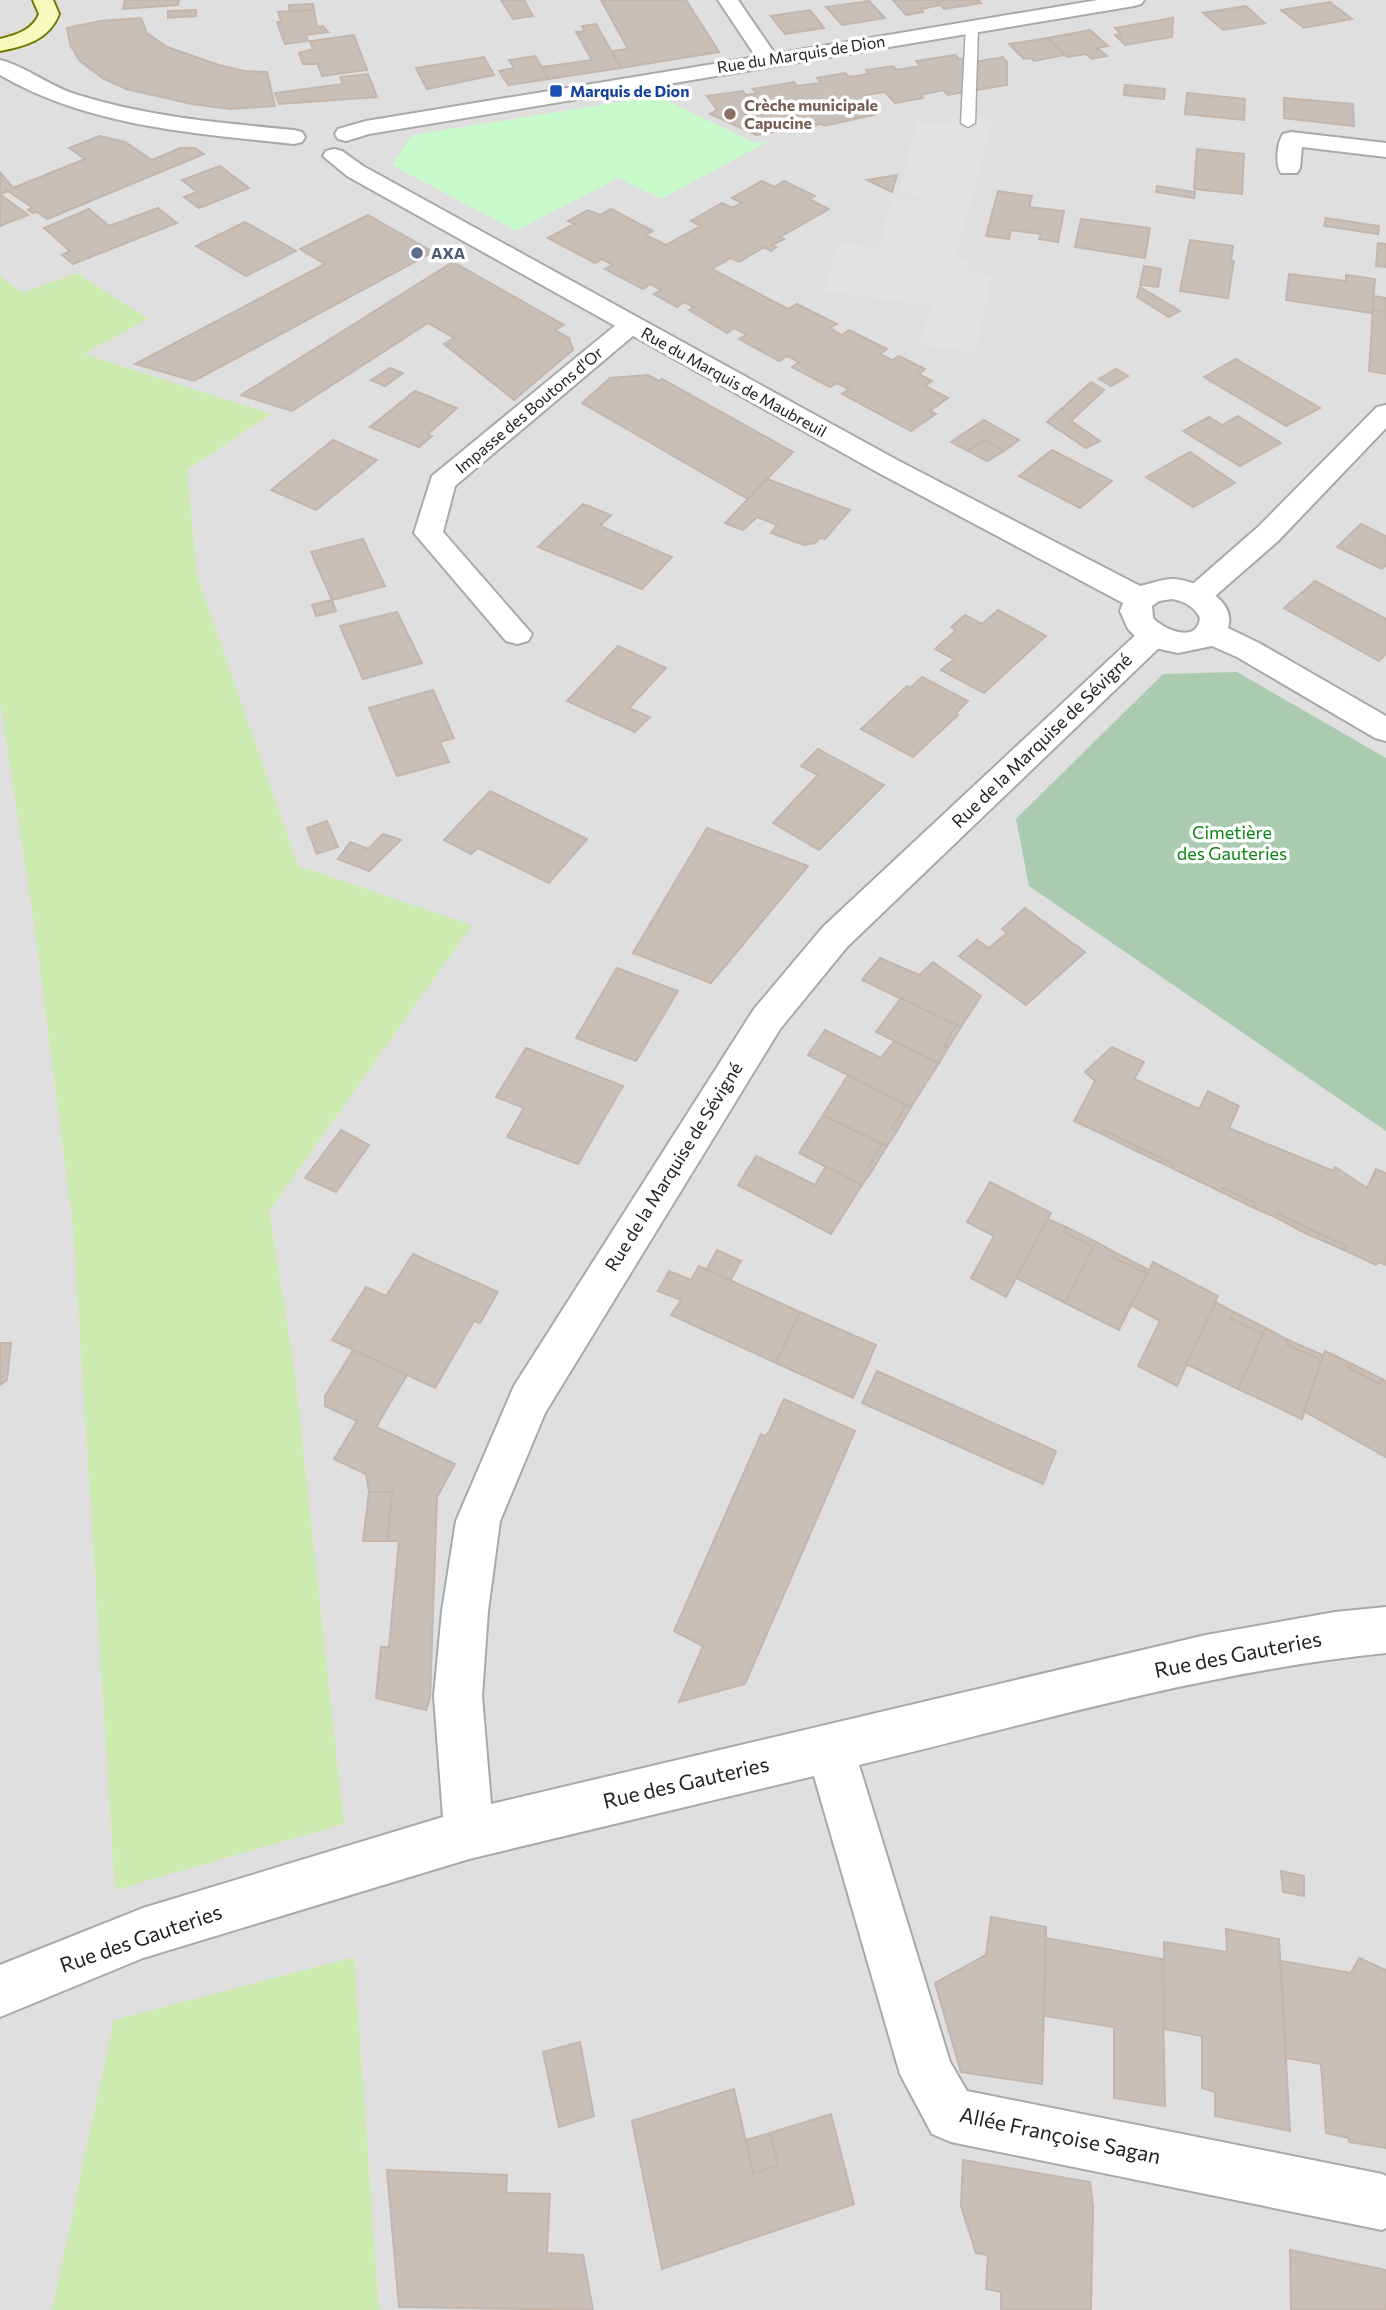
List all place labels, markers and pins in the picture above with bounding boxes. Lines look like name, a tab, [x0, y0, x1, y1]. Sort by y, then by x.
place label: Marquis de Dion	[570, 81, 689, 100]
marker: Marquis de Dion	[548, 83, 564, 99]
place label: Crèche municipale Capucine	[744, 95, 878, 132]
marker: Crèche municipale Capucine	[722, 106, 738, 122]
place label: AXA	[431, 243, 466, 262]
marker: AXA	[409, 245, 425, 261]

